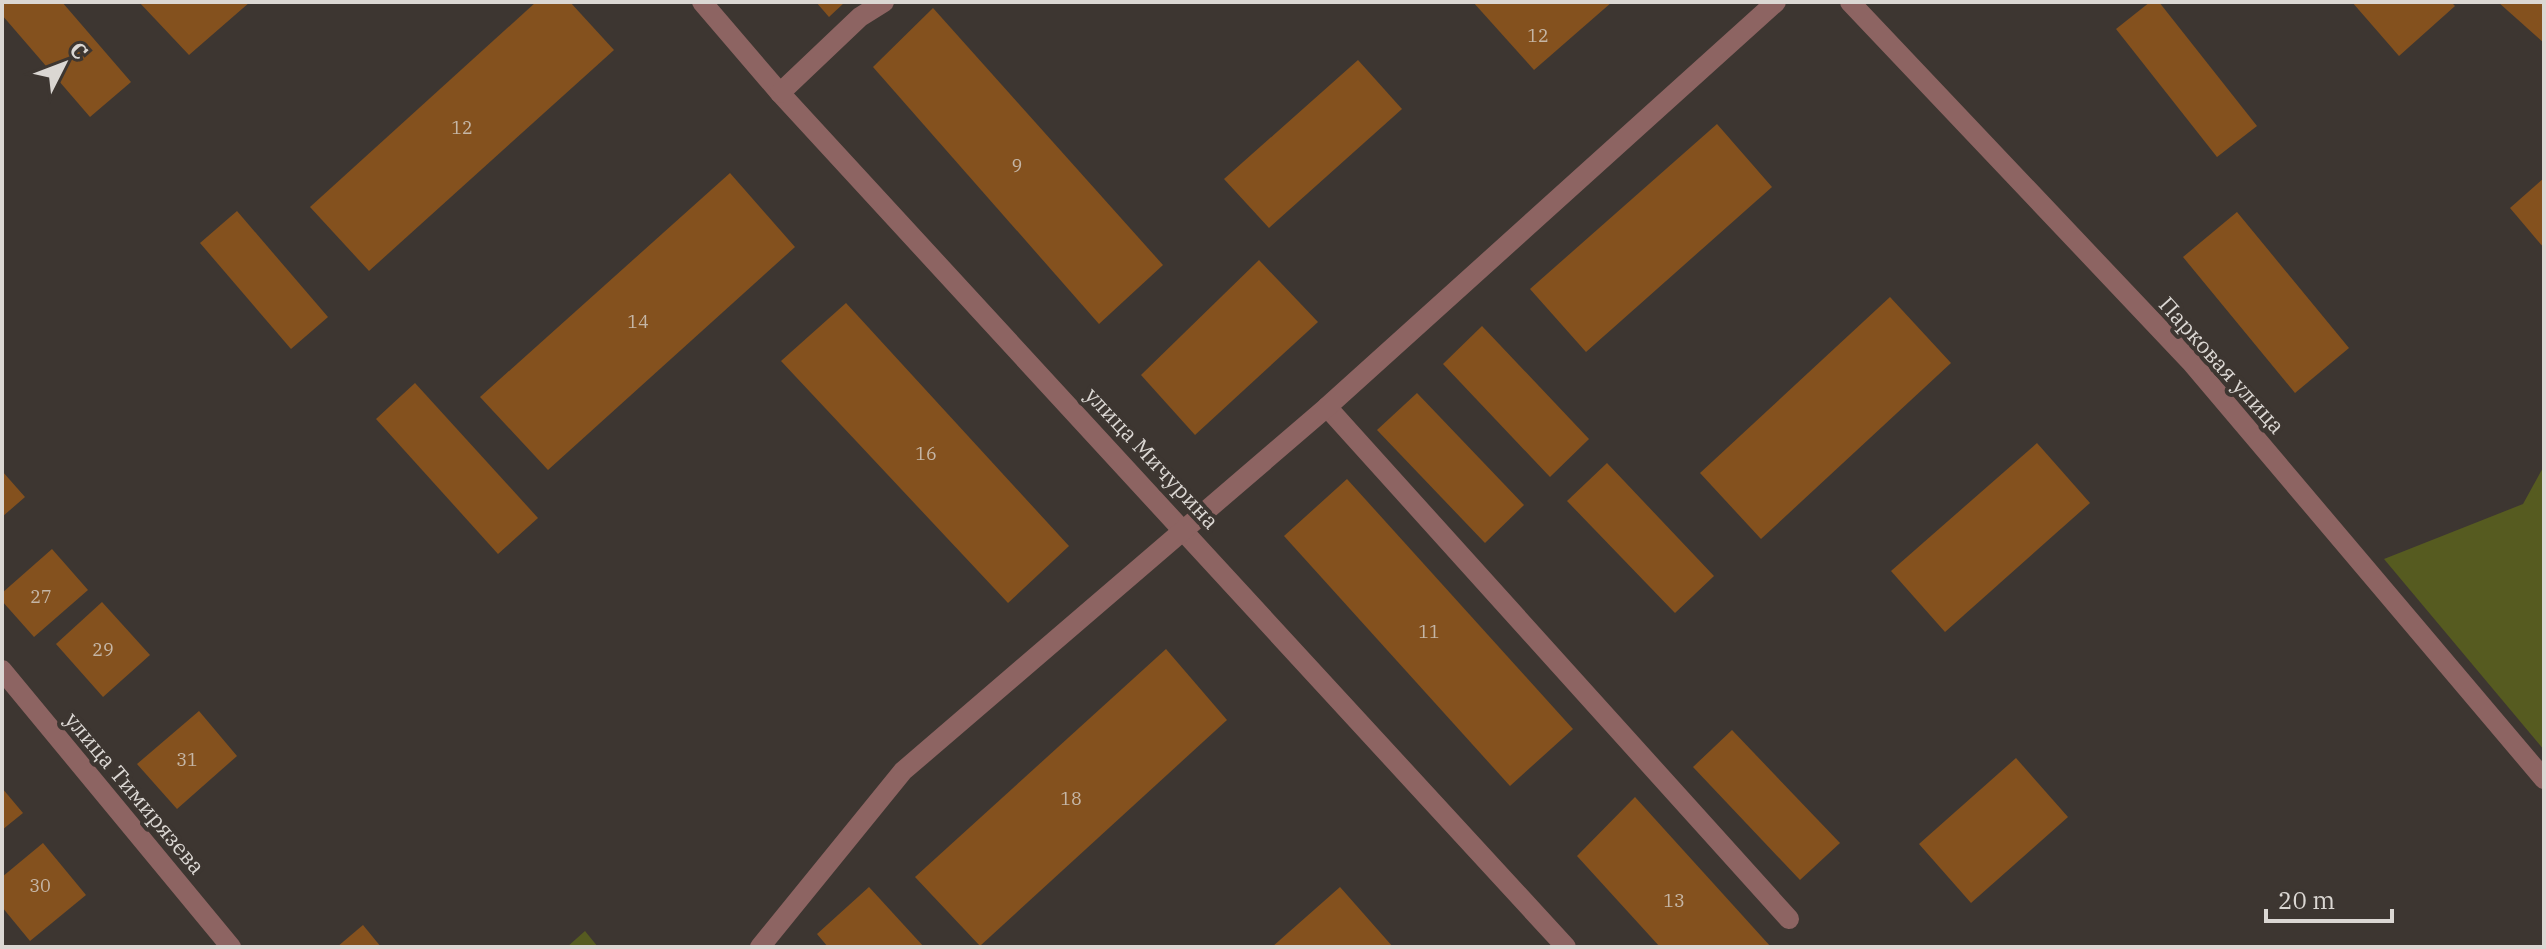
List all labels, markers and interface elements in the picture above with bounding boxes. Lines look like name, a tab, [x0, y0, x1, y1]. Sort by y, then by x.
north arrow	[24, 24, 104, 104]
house number: 12	[1527, 24, 1549, 47]
text: С	[64, 35, 95, 65]
house number: 12	[451, 116, 473, 139]
house number: 9	[1012, 154, 1022, 177]
street label: Парковая улица	[2153, 290, 2292, 439]
house number: 14	[627, 310, 649, 333]
street label: улица Мичурина	[1079, 380, 1226, 535]
house number: 16	[915, 442, 937, 465]
house number: 27	[30, 585, 52, 608]
house number: 11	[1418, 620, 1440, 643]
house number: 29	[92, 638, 114, 661]
street label: улица Тимирязева	[59, 705, 212, 880]
house number: 31	[176, 748, 198, 771]
house number: 18	[1060, 787, 1082, 810]
scale bar	[2266, 873, 2392, 923]
house number: 30	[29, 874, 51, 897]
text: 20 m	[2278, 884, 2335, 916]
house number: 13	[1663, 889, 1685, 912]

